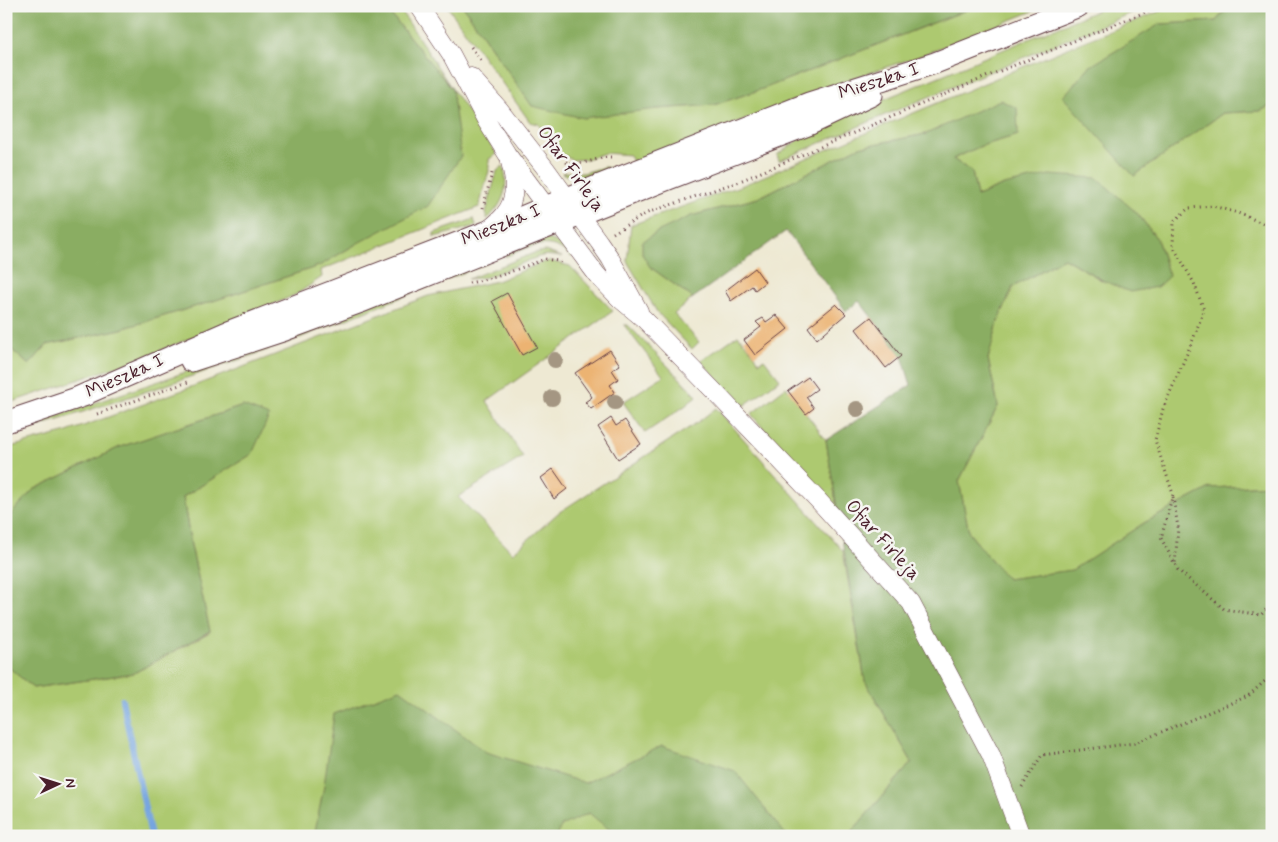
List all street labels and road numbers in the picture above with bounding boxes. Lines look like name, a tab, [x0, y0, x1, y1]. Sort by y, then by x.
street label: Mieszka I	[835, 56, 923, 106]
street label: Ofiar Firleja	[531, 121, 611, 218]
street label: Mieszka I	[457, 198, 545, 252]
street label: Mieszka I	[82, 348, 168, 404]
street label: Ofiar Firleja	[839, 494, 926, 586]

